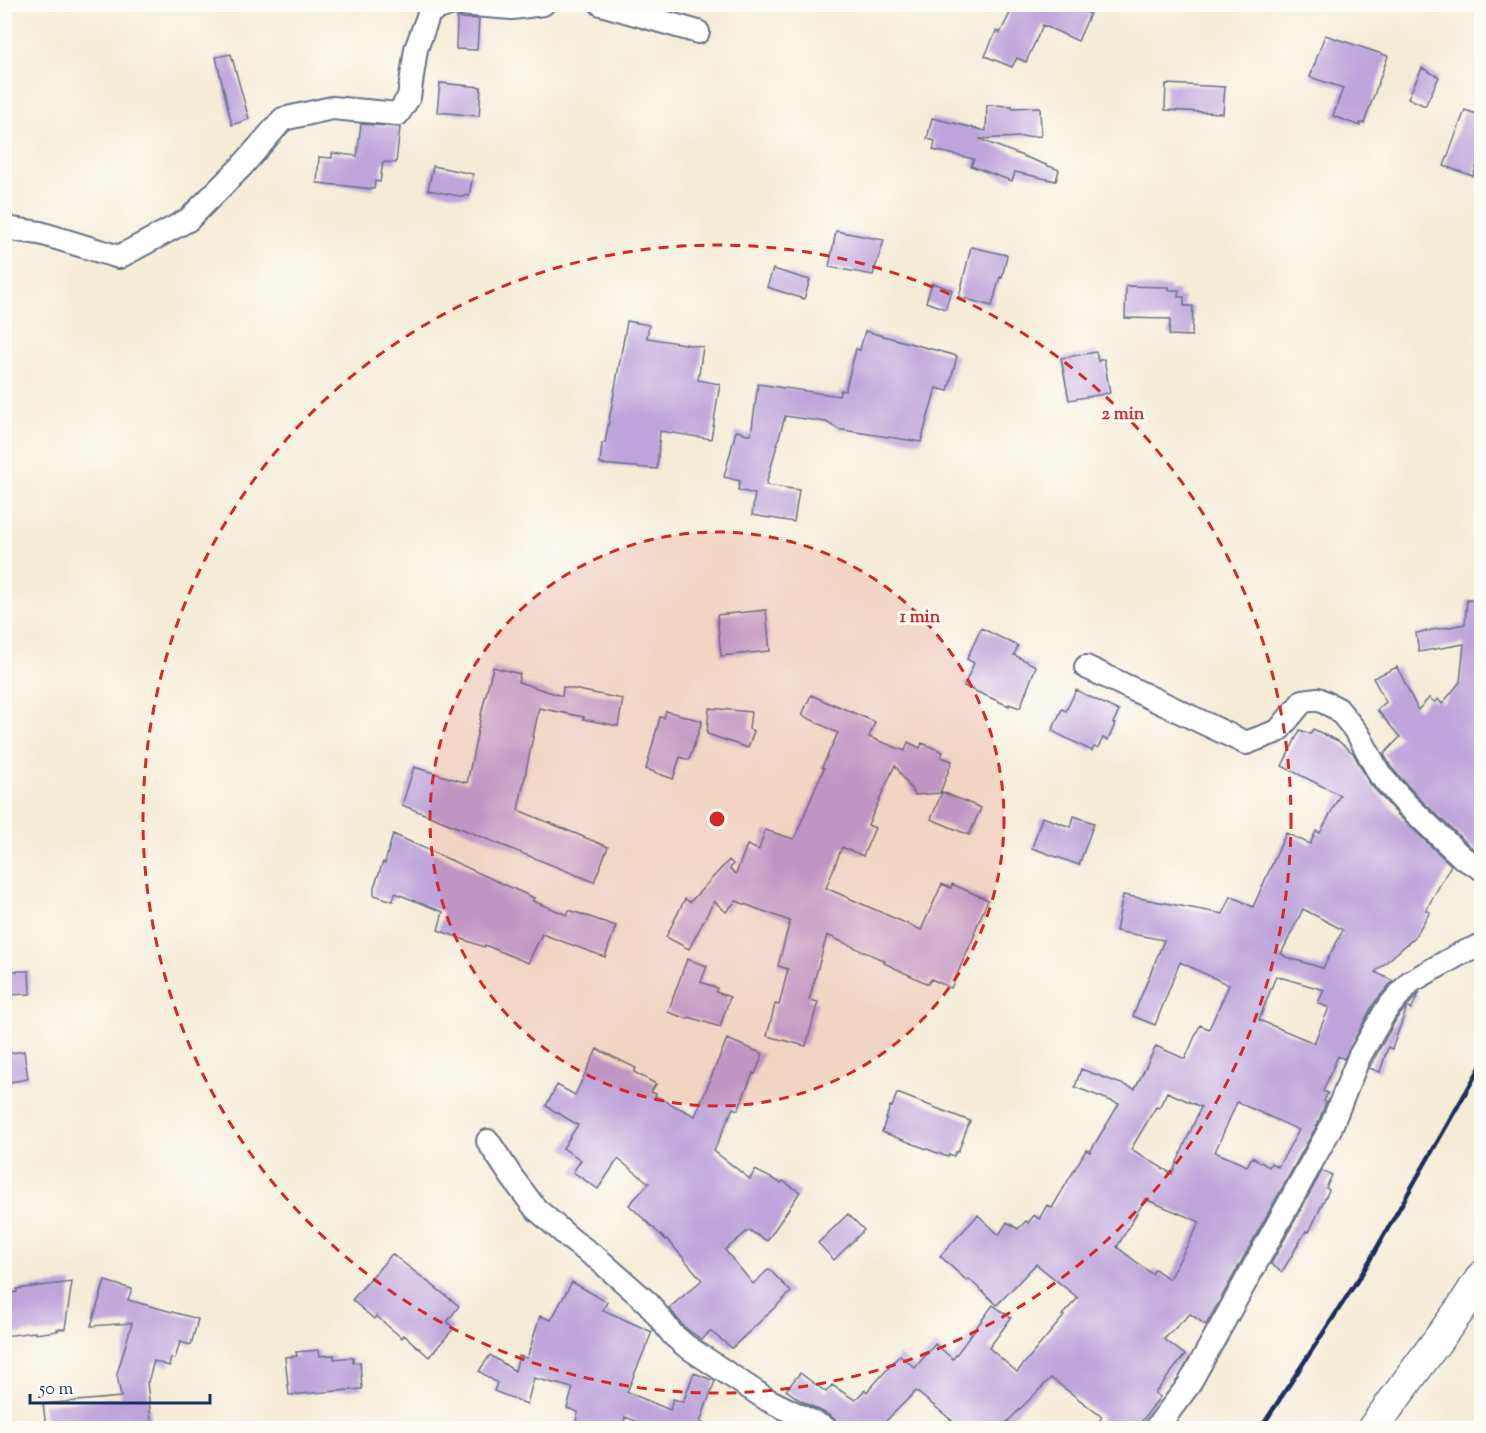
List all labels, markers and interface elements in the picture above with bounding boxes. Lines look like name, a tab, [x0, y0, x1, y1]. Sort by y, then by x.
text: 2 min	[1102, 402, 1145, 428]
text: 1 min	[900, 605, 941, 631]
centre of rings	[707, 809, 727, 829]
scale bar	[30, 1367, 210, 1405]
text: 50 m	[38, 1377, 74, 1403]

